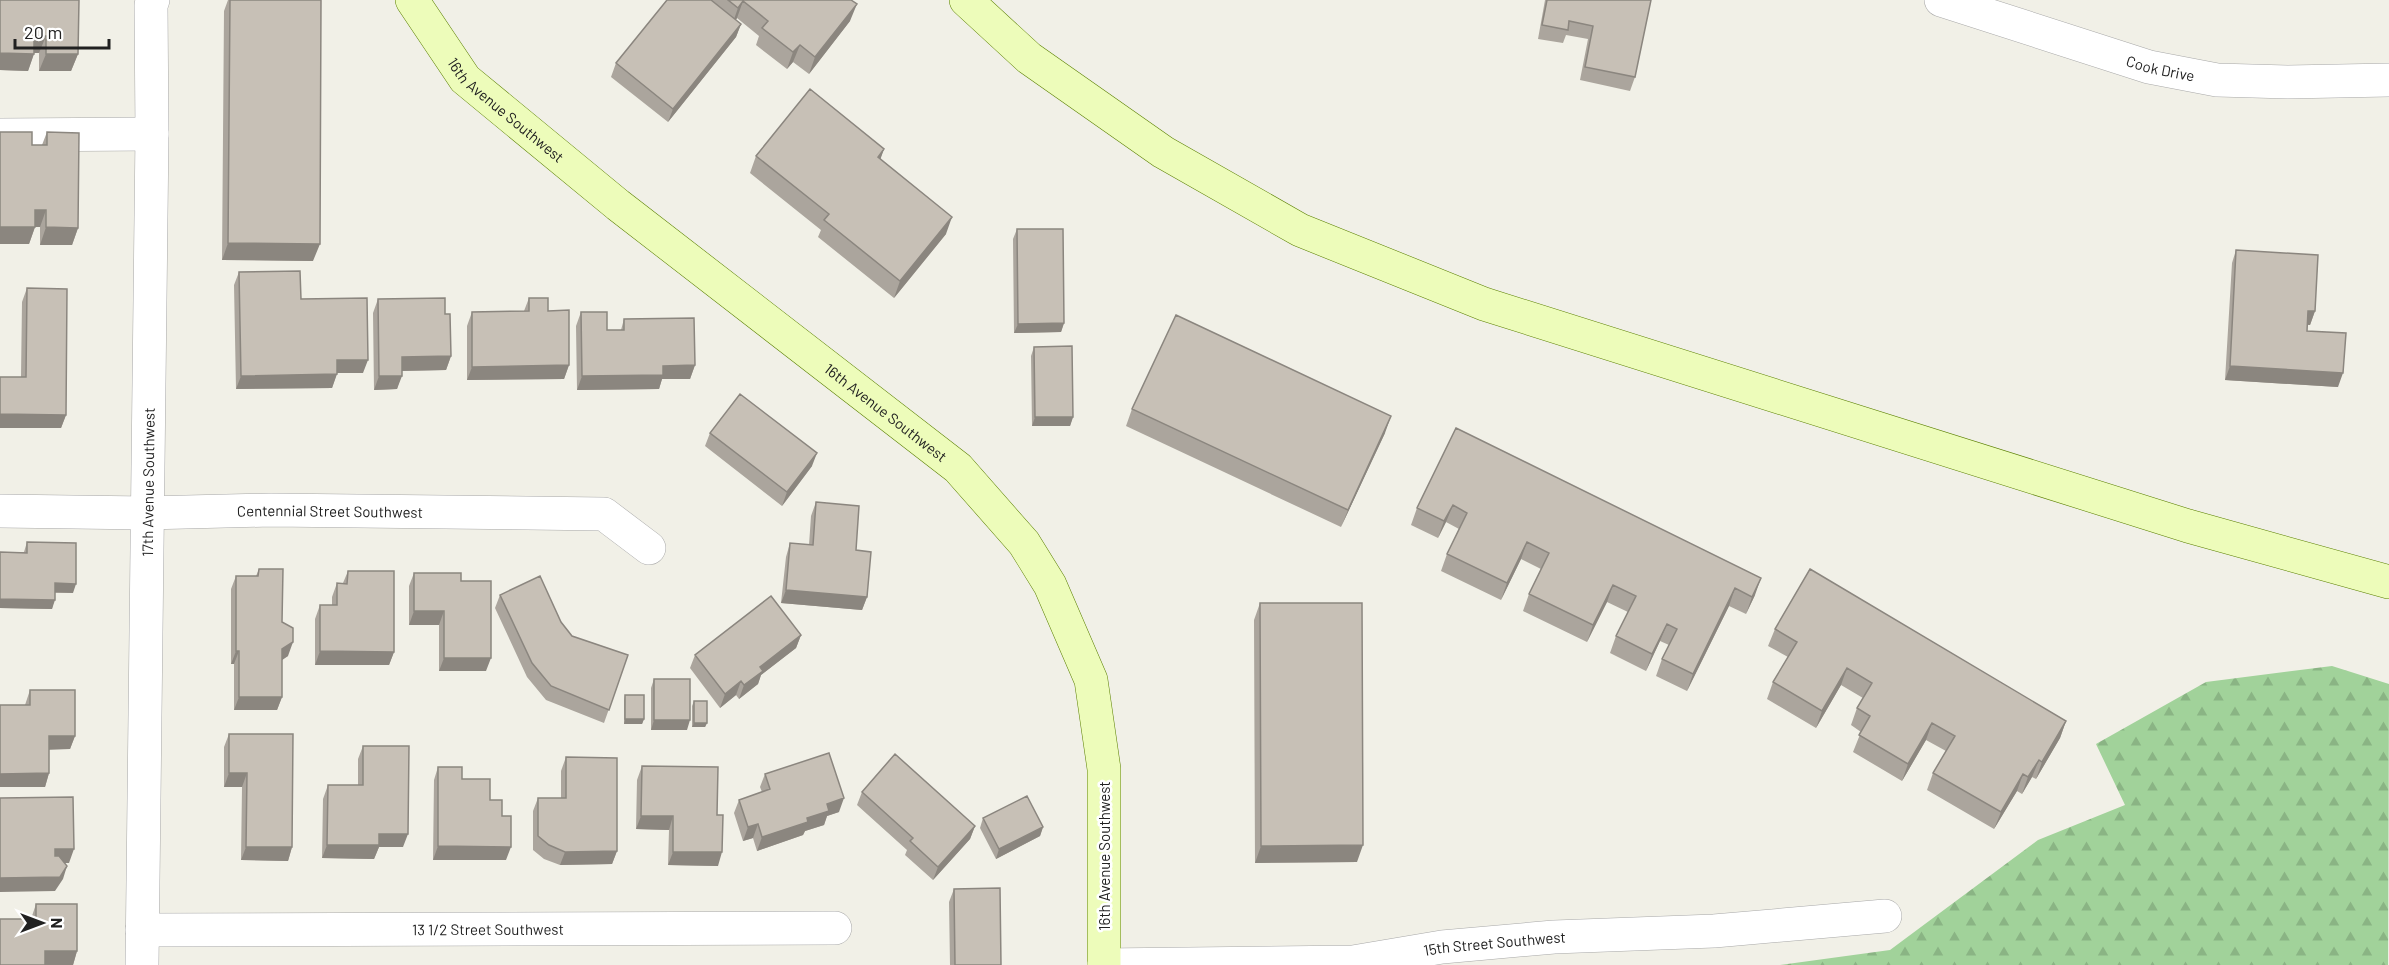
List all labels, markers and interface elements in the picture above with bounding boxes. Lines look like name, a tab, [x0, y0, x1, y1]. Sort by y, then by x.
scale bar	[15, 12, 110, 50]
text: 20 m	[24, 21, 62, 43]
street label: Cook Drive	[2124, 51, 2196, 85]
street label: 16th Avenue Southwest	[444, 54, 568, 166]
street label: 16th Avenue Southwest	[821, 359, 951, 465]
street label: 17th Avenue Southwest	[138, 407, 158, 557]
street label: Centennial Street Southwest	[237, 501, 423, 521]
street label: 16th Avenue Southwest	[1095, 781, 1113, 931]
north arrow	[12, 893, 72, 953]
text: N	[48, 918, 67, 928]
street label: 13 1/2 Street Southwest	[412, 920, 564, 938]
street label: 15th Street Southwest	[1422, 928, 1566, 959]

